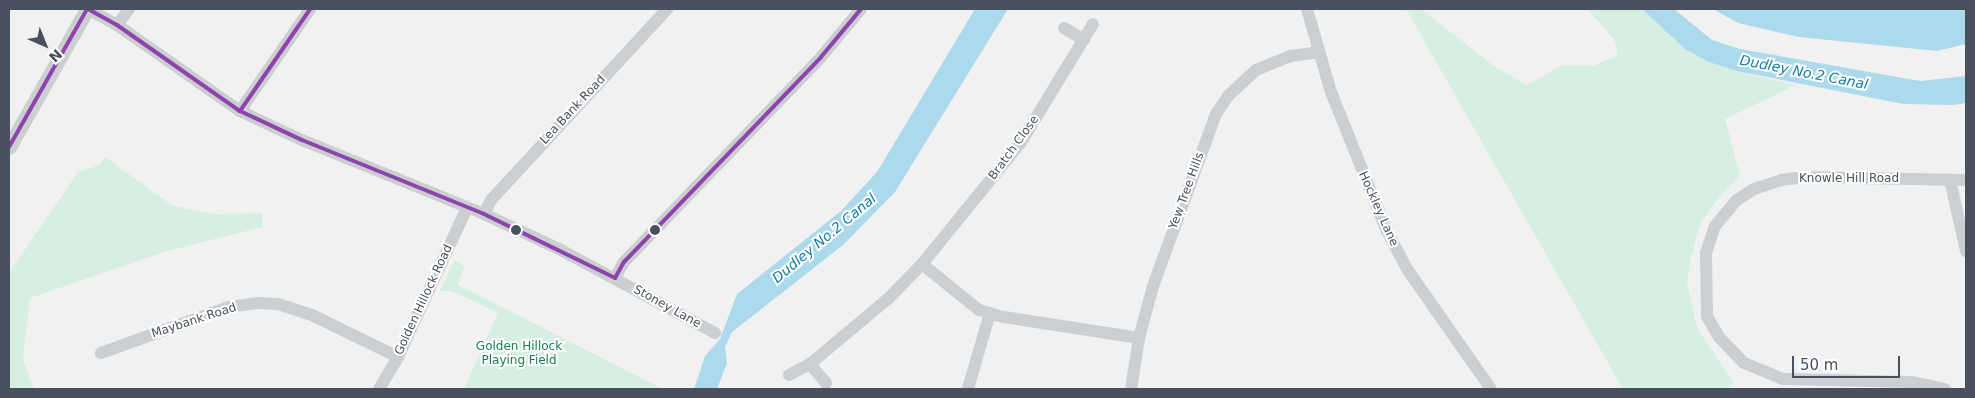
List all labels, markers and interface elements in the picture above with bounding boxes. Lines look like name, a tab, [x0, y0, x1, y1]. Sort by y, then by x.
north arrow	[20, 20, 70, 70]
text: N	[46, 46, 65, 66]
water label: Dudley No.2 Canal	[1738, 51, 1870, 93]
street label: Lea Bank Road	[537, 73, 609, 147]
street label: Bratch Close	[986, 113, 1042, 183]
street label: Yew Tree Hills	[1166, 151, 1208, 231]
street label: Hockley Lane	[1355, 169, 1401, 249]
street label: Knowle Hill Road	[1799, 172, 1899, 186]
water label: Dudley No.2 Canal	[769, 190, 879, 286]
unlabelled marker	[511, 225, 521, 235]
unlabelled marker	[650, 225, 660, 235]
street label: Golden Hillock Road	[392, 242, 456, 358]
street label: Stoney Lane	[631, 283, 703, 331]
street label: Maybank Road	[150, 301, 238, 341]
park label: Golden Hillock Playing Field	[476, 340, 562, 368]
scale bar	[1795, 346, 1902, 378]
text: 50 m	[1800, 356, 1838, 374]

